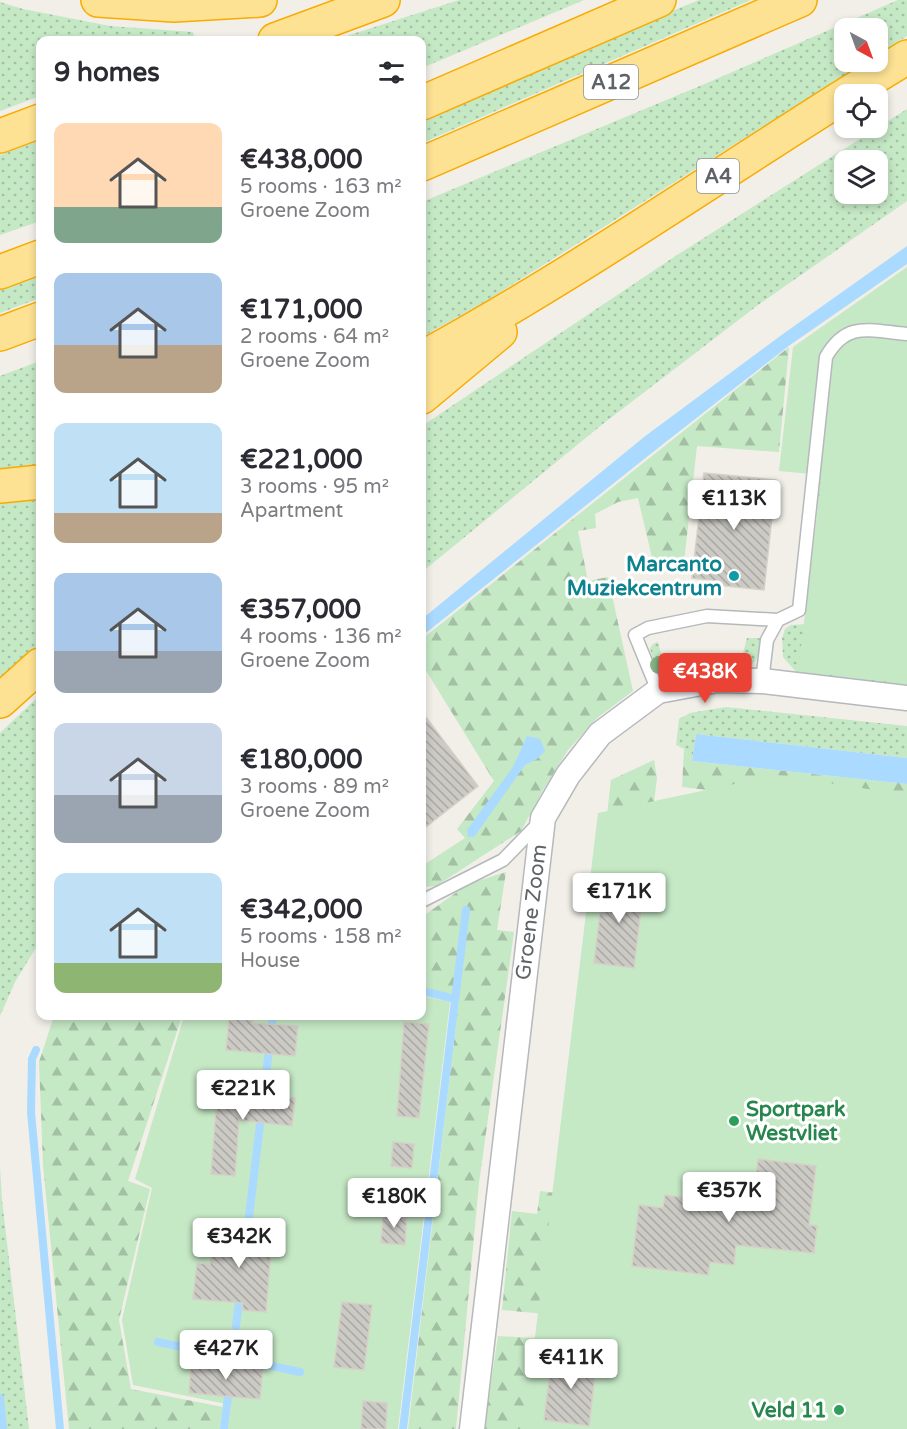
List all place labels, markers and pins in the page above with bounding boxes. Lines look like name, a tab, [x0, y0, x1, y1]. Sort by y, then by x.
pin: €113K	[692, 480, 776, 531]
place label: Marcanto Muziekcentrum	[567, 552, 722, 601]
marker: Marcanto Muziekcentrum	[727, 569, 741, 583]
pin: €438K	[663, 653, 747, 704]
pin: €171K	[577, 873, 661, 924]
pin: €221K	[201, 1070, 285, 1121]
place label: Sportpark Westvliet	[746, 1097, 846, 1146]
marker: Sportpark Westvliet	[727, 1114, 741, 1128]
pin: €357K	[687, 1172, 771, 1223]
pin: €180K	[352, 1178, 436, 1229]
pin: €342K	[197, 1218, 281, 1269]
pin: €427K	[184, 1330, 268, 1381]
pin: €411K	[529, 1339, 613, 1390]
place label: Veld 11	[751, 1398, 827, 1423]
marker: Veld 11	[832, 1403, 846, 1417]

